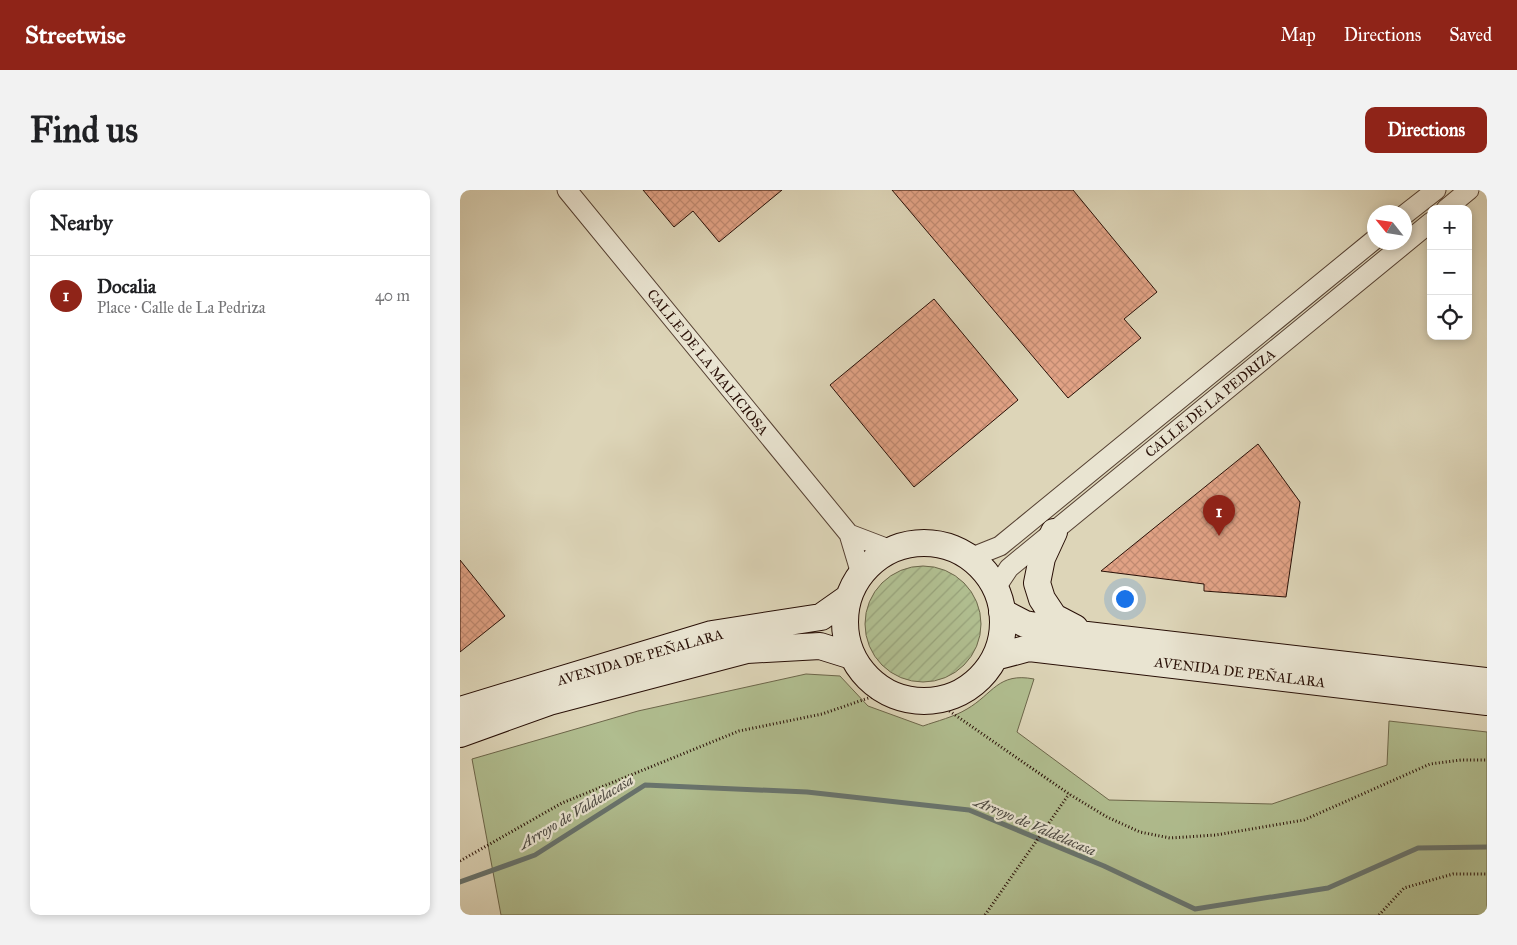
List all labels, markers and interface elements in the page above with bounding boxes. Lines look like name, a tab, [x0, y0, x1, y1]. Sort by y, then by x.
text: Streetwise	[25, 20, 126, 50]
text: Map	[1280, 24, 1316, 46]
text: Directions	[1344, 24, 1421, 46]
text: Saved	[1449, 24, 1492, 46]
button: Directions	[1365, 107, 1487, 153]
text: Find us	[30, 109, 138, 152]
north arrow	[1367, 205, 1412, 250]
map controls	[1427, 205, 1472, 340]
button: +	[1427, 205, 1472, 250]
text: Nearby	[50, 210, 113, 236]
button: −	[1427, 250, 1472, 295]
text: Docalia	[97, 275, 156, 298]
text: 1	[63, 286, 69, 305]
text: 40 m	[375, 286, 410, 305]
street label: CALLE DE LA MALICIOSA	[643, 286, 772, 439]
button: locate	[1427, 295, 1472, 340]
text: Place · Calle de La Pedriza	[97, 298, 266, 317]
street label: CALLE DE LA PEDRIZA	[1142, 345, 1279, 461]
pin: 1	[1203, 495, 1235, 536]
your location	[1112, 586, 1138, 612]
street label: AVENIDA DE PEÑALARA	[554, 625, 726, 690]
street label: AVENIDA DE PEÑALARA	[1153, 652, 1327, 691]
water label: Arroyo de Valdelacasa	[514, 771, 636, 854]
water label: Arroyo de Valdelacasa	[970, 791, 1098, 860]

